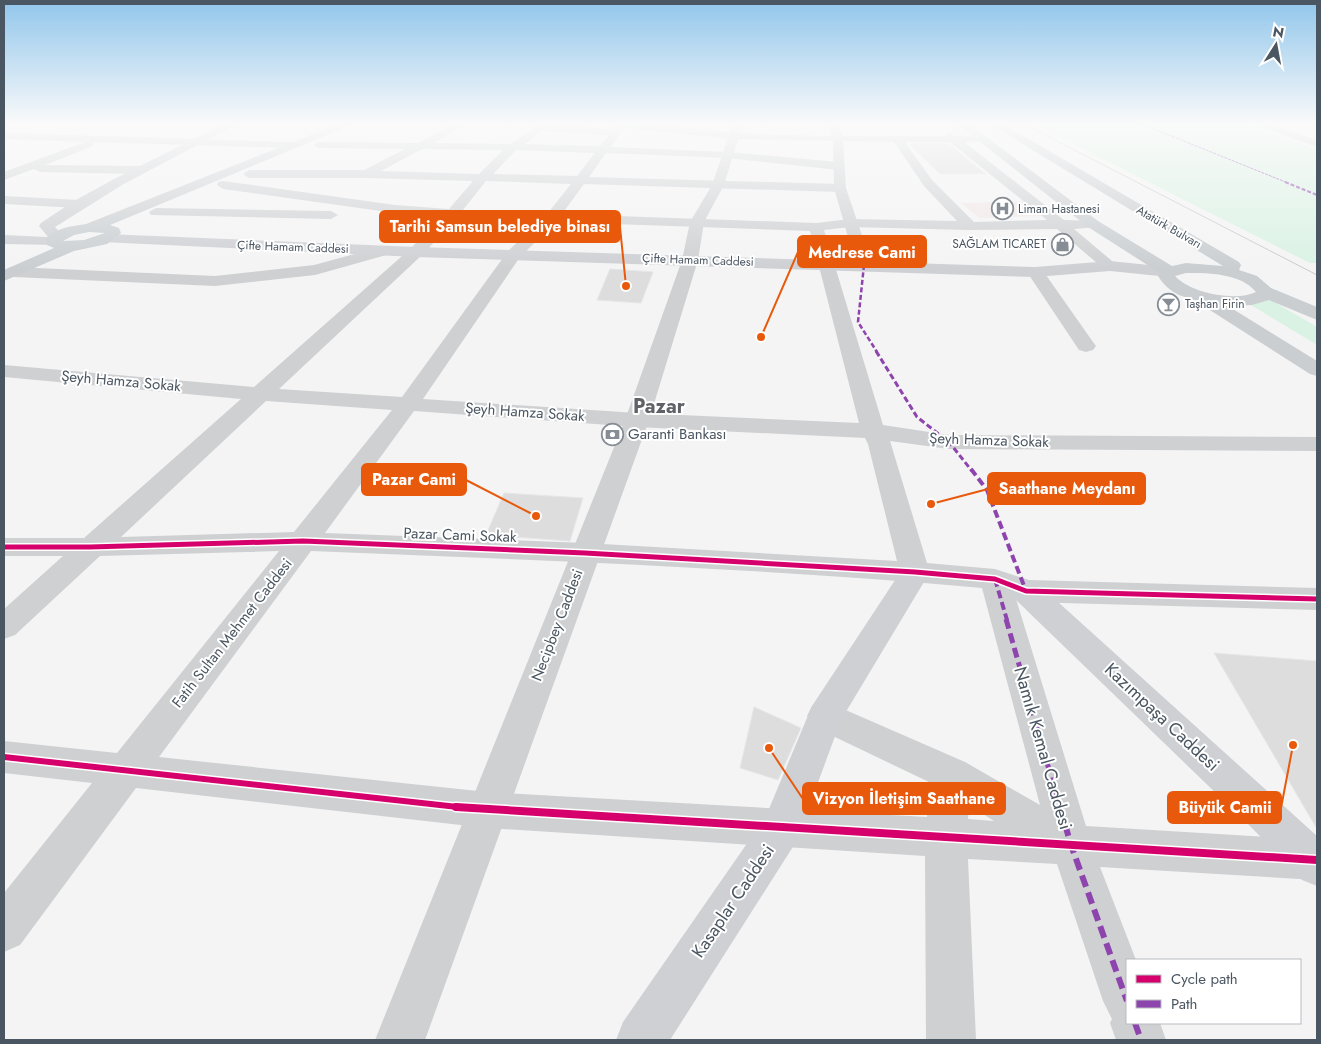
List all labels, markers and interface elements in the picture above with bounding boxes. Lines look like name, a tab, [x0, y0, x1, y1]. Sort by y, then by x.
north arrow	[1251, 20, 1301, 70]
text: N	[1271, 21, 1286, 43]
hospital icon: Liman Hastanesi	[990, 197, 1014, 221]
place label: Liman Hastanesi	[1018, 200, 1100, 218]
street label: Atatürk Bulvarı	[1133, 201, 1205, 253]
callout: Tarihi Samsun belediye binası	[380, 211, 620, 242]
text: Tarihi Samsun belediye binası	[390, 215, 610, 238]
shop icon: SAĞLAM TICARET	[1050, 232, 1074, 256]
place label: SAĞLAM TICARET	[952, 235, 1046, 253]
street label: Çifte Hamam Caddesi	[237, 236, 349, 258]
callout: Medrese Cami	[798, 236, 926, 267]
text: Medrese Cami	[808, 241, 916, 264]
street label: Çifte Hamam Caddesi	[642, 249, 754, 271]
bar icon: Taşhan Firin	[1157, 292, 1181, 316]
place label: Taşhan Firin	[1185, 295, 1245, 313]
street label: Şeyh Hamza Sokak	[60, 365, 182, 397]
district label: Pazar	[633, 392, 686, 421]
street label: Şeyh Hamza Sokak	[464, 397, 586, 427]
bank icon: Garanti Bankası	[600, 422, 624, 446]
place label: Garanti Bankası	[628, 423, 726, 445]
street label: Şeyh Hamza Sokak	[929, 427, 1050, 453]
callout: Pazar Cami	[362, 464, 466, 495]
text: Pazar Cami	[372, 468, 456, 491]
callout: Saathane Meydanı	[988, 473, 1145, 504]
text: Saathane Meydanı	[999, 477, 1135, 500]
street label: Pazar Cami Sokak	[403, 522, 517, 548]
street label: Fatih Sultan Mehmet Caddesi	[167, 554, 297, 712]
street label: Necipbey Caddesi	[526, 566, 588, 684]
street label: Kazımpaşa Caddesi	[1099, 657, 1225, 777]
street label: Namık Kemal Caddesi	[1007, 663, 1079, 833]
callout: Vizyon İletişim Saathane	[803, 783, 1005, 814]
text: Vizyon İletişim Saathane	[812, 787, 995, 810]
callout: Büyük Camii	[1168, 792, 1281, 823]
text: Büyük Camii	[1178, 796, 1272, 819]
street label: Kasaplar Caddesi	[685, 839, 781, 963]
legend	[1126, 959, 1301, 1024]
text: Cycle path	[1171, 968, 1238, 990]
text: Path	[1171, 993, 1197, 1015]

